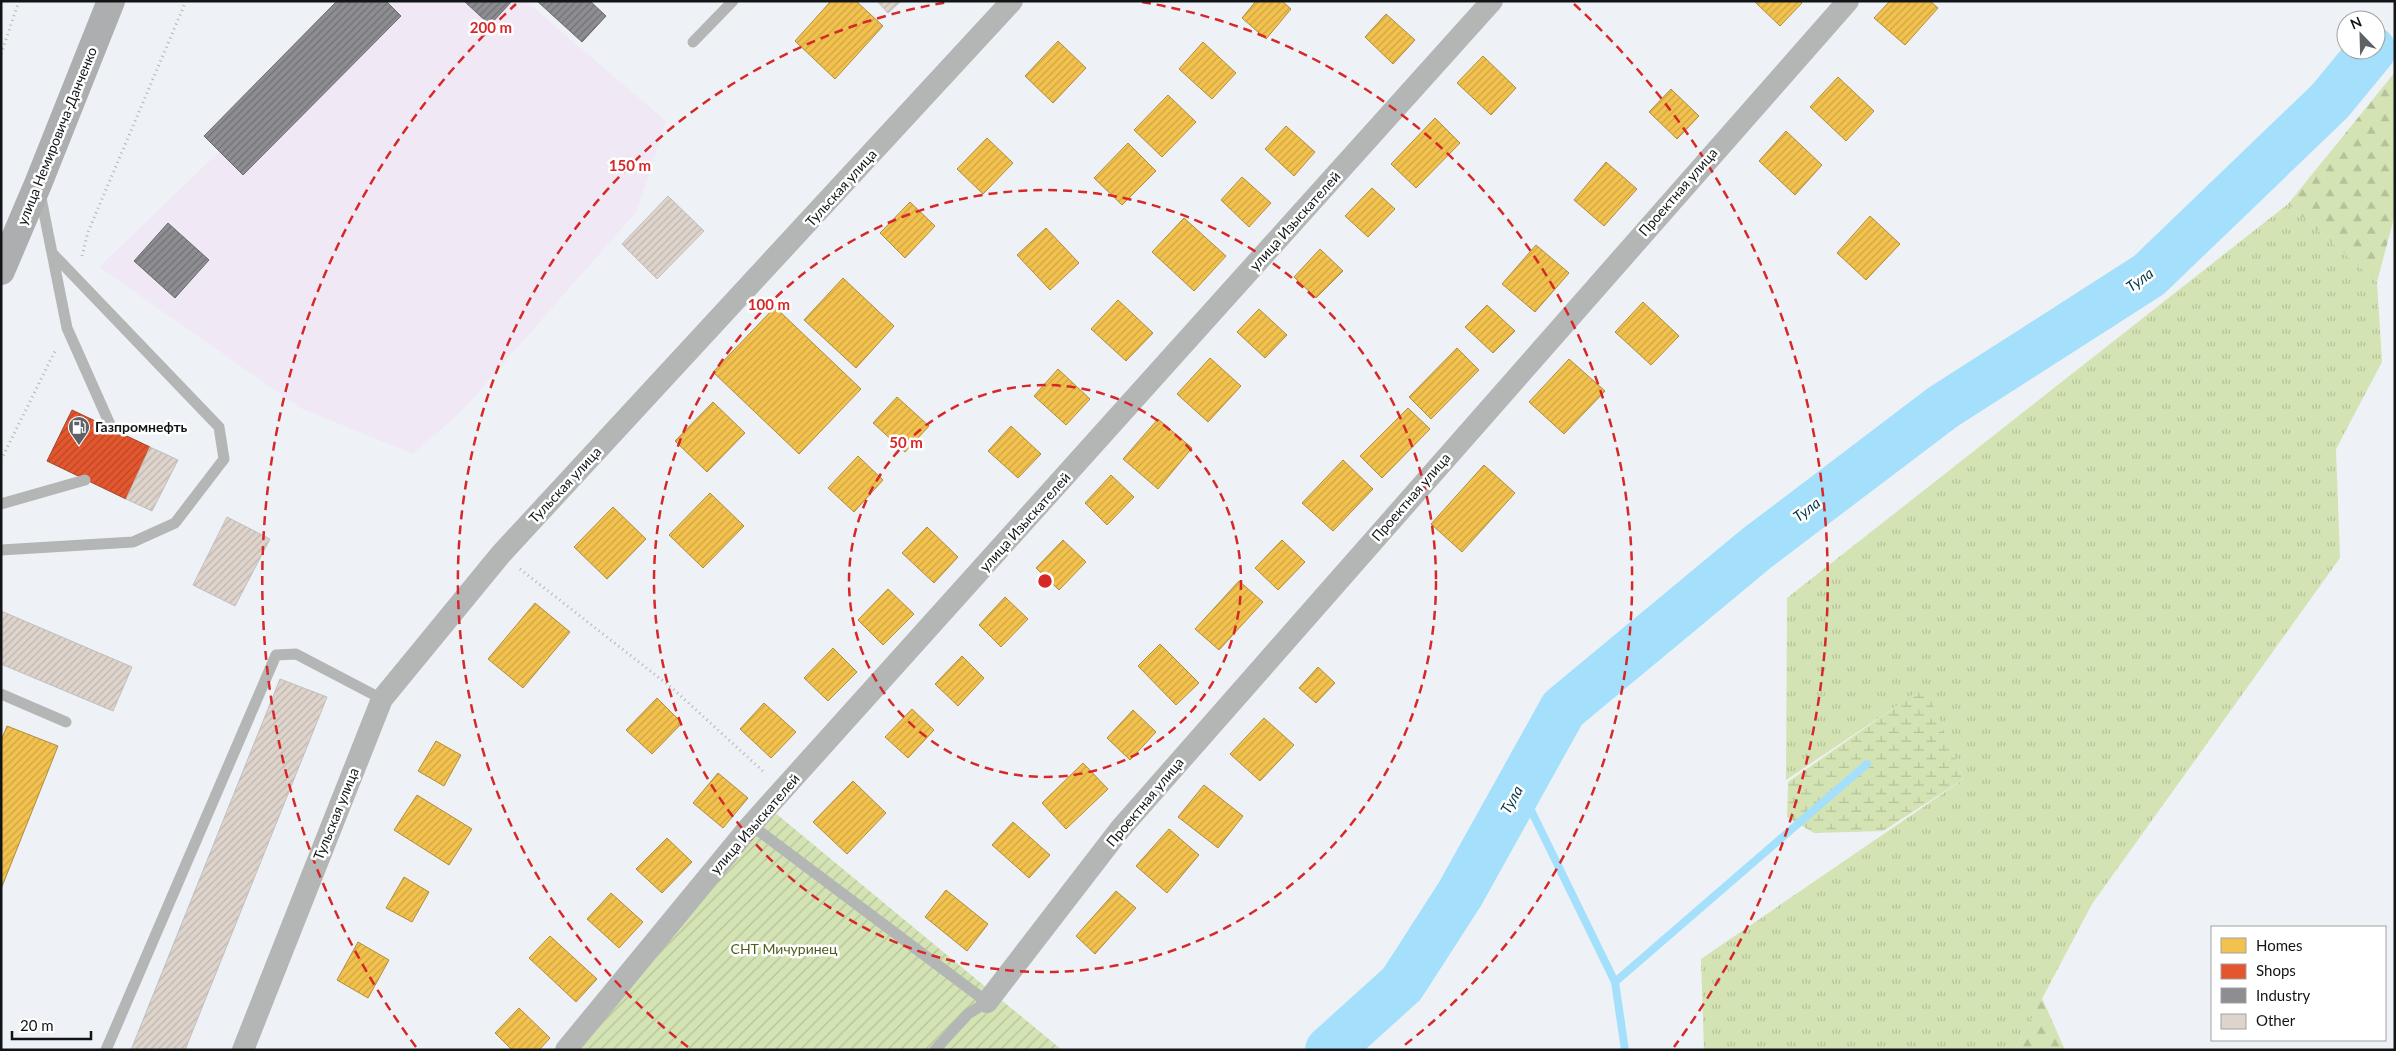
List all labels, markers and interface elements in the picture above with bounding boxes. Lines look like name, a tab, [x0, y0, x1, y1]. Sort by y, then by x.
north arrow	[2336, 10, 2386, 60]
text: N	[2347, 13, 2364, 33]
text: 200 m	[470, 18, 512, 36]
street label: улица Немировича-Данченко	[13, 44, 100, 227]
street label: Проектная улица	[1635, 144, 1721, 239]
street label: Тульская улица	[801, 145, 880, 230]
text: 150 m	[609, 156, 651, 174]
street label: улица Изыскателей	[1246, 168, 1344, 274]
water label: Тула	[2122, 263, 2157, 295]
text: 100 m	[748, 295, 790, 313]
fuel station icon: Газпромнефть	[67, 415, 91, 446]
place label: Газпромнефть	[95, 418, 188, 435]
text: 50 m	[889, 433, 923, 451]
street label: Тульская улица	[525, 443, 604, 526]
street label: Проектная улица	[1368, 449, 1454, 544]
street label: улица Изыскателей	[976, 469, 1074, 575]
water label: Тула	[1789, 493, 1824, 525]
centre of rings	[1036, 572, 1054, 590]
street label: Проектная улица	[1102, 754, 1187, 850]
street label: Тульская улица	[309, 765, 362, 862]
street label: улица Изыскателей	[706, 770, 803, 877]
water label: Тула	[1496, 782, 1526, 817]
legend	[2211, 926, 2386, 1041]
text: Homes	[2256, 936, 2302, 954]
park label: СНТ Мичуринец	[731, 940, 838, 957]
text: Shops	[2256, 961, 2296, 979]
text: Industry	[2256, 986, 2311, 1004]
scale bar	[12, 1008, 91, 1040]
text: Other	[2256, 1011, 2296, 1029]
text: 20 m	[20, 1016, 54, 1034]

